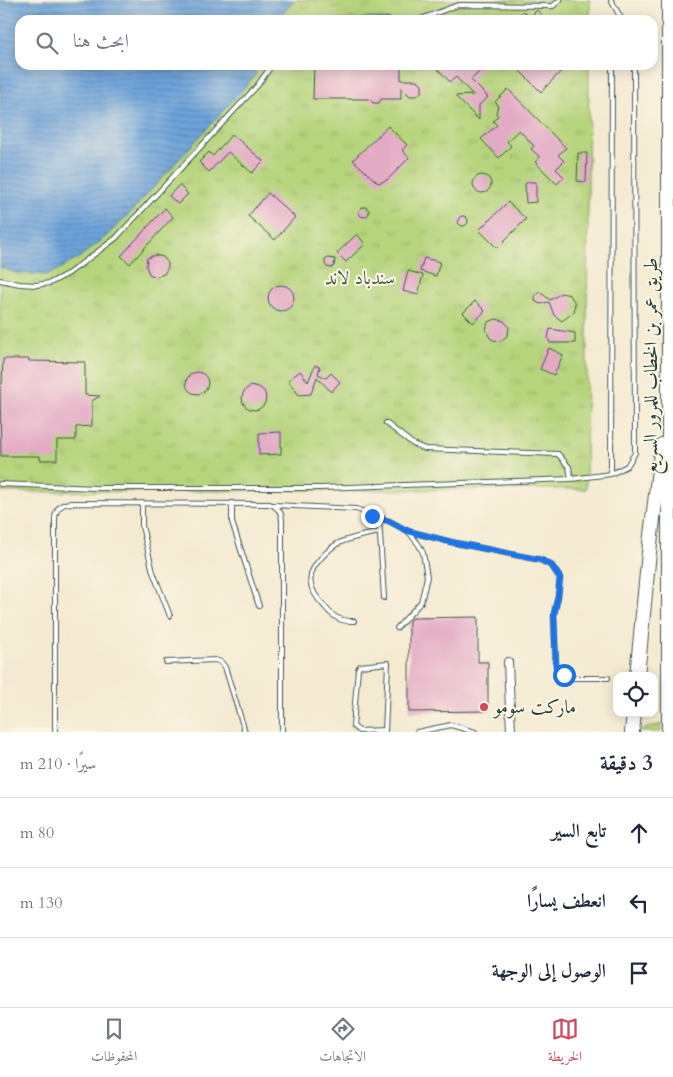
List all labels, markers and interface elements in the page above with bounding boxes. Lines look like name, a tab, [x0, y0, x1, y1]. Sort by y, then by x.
search box	[15, 15, 658, 70]
text: ابحث هنا	[73, 28, 129, 54]
icon: search	[33, 29, 61, 57]
street label: طريق عمر بن الخطاب للمرور السريع	[638, 257, 668, 475]
park label: سندباد لاند	[325, 265, 395, 291]
route end	[361, 505, 384, 528]
route start	[553, 664, 576, 687]
map controls	[613, 672, 658, 717]
button: locate	[613, 672, 658, 717]
place label: ماركت سومو	[492, 694, 576, 720]
marker: ماركت سومو	[478, 701, 490, 713]
text: 3 دقيقة	[600, 749, 653, 778]
text: سيرًا · 210 m	[20, 753, 96, 775]
text: تابع السير	[551, 818, 606, 844]
icon: ahead	[625, 819, 653, 847]
text: 80 m	[20, 822, 54, 844]
text: انعطف يسارًا	[527, 888, 606, 914]
icon: left	[625, 889, 653, 917]
text: 130 m	[20, 892, 62, 914]
text: الوصول إلى الوجهة	[492, 958, 606, 984]
icon: arrive	[625, 959, 653, 987]
tab: المحفوظات	[91, 1015, 137, 1070]
tab: الاتجاهات	[319, 1015, 366, 1070]
tab: الخريطة	[548, 1015, 582, 1070]

